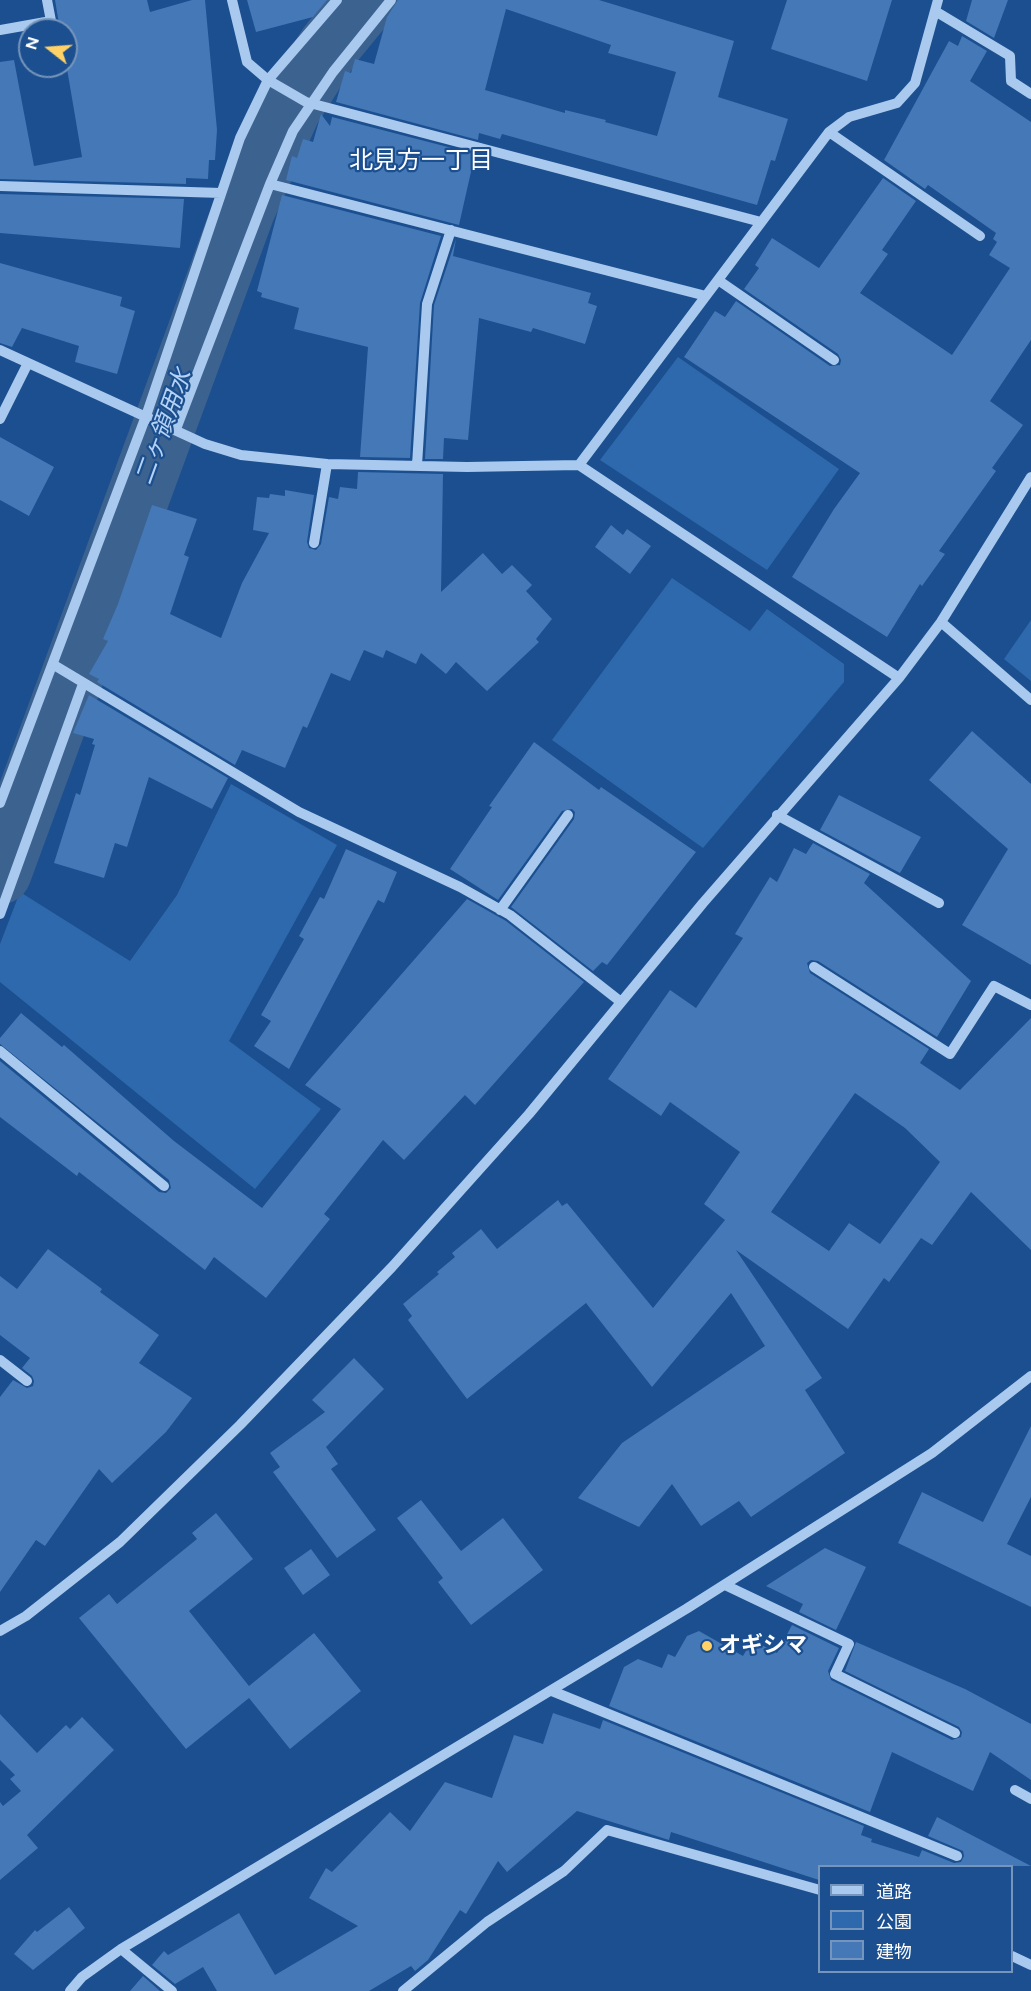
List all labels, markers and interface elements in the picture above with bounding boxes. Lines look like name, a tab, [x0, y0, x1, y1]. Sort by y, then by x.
north arrow	[18, 18, 78, 78]
text: N	[21, 34, 43, 52]
district label: 北見方一丁目	[349, 147, 493, 175]
water label: 二ヶ領用水	[130, 366, 198, 488]
place label: オギシマ	[719, 1633, 807, 1659]
marker: オギシマ	[700, 1639, 714, 1653]
legend	[818, 1865, 1013, 1973]
text: 道路	[876, 1881, 912, 1903]
text: 公園	[876, 1911, 912, 1933]
text: 建物	[876, 1941, 912, 1963]

